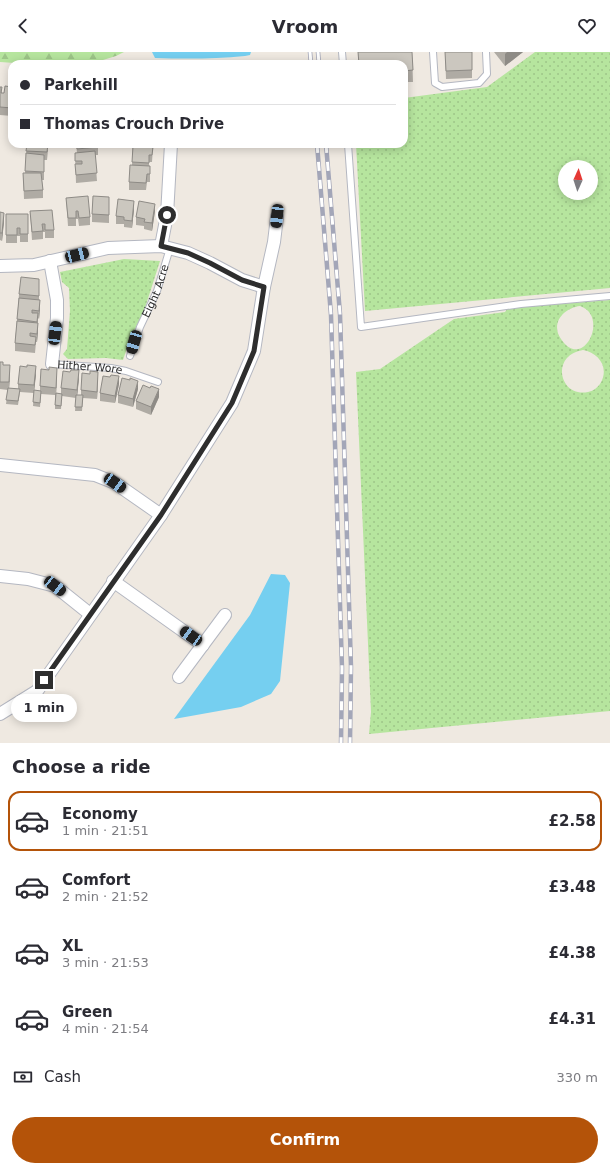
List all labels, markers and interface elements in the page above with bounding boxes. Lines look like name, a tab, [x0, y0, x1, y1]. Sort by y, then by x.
icon: back	[12, 15, 34, 37]
icon: heart	[576, 15, 598, 37]
text: Vroom	[272, 16, 338, 37]
text: Parkehill	[44, 76, 118, 94]
text: Thomas Crouch Drive	[44, 115, 224, 133]
north arrow	[558, 160, 598, 200]
map controls	[558, 160, 598, 200]
car	[270, 203, 284, 229]
route start	[158, 206, 176, 224]
car	[64, 246, 90, 264]
street label: Eight Acre	[139, 262, 171, 320]
car	[48, 320, 62, 346]
car	[125, 329, 143, 355]
street label: Hither Wore	[57, 358, 124, 377]
car	[102, 471, 128, 495]
car	[42, 574, 68, 598]
car	[178, 624, 204, 648]
route end	[35, 671, 53, 689]
callout: 1 min	[11, 694, 77, 722]
text: 1 min	[24, 700, 64, 715]
text: Choose a ride	[12, 756, 151, 777]
icon: car	[14, 803, 50, 839]
text: Economy	[62, 805, 138, 823]
text: £2.58	[549, 812, 596, 830]
text: 1 min · 21:51	[62, 823, 149, 838]
icon: car	[14, 869, 50, 905]
text: Comfort	[62, 871, 130, 889]
text: £3.48	[549, 878, 596, 896]
text: 2 min · 21:52	[62, 889, 149, 904]
icon: car	[14, 935, 50, 971]
text: XL	[62, 937, 83, 955]
text: £4.38	[549, 944, 596, 962]
text: 3 min · 21:53	[62, 955, 149, 970]
icon: car	[14, 1001, 50, 1037]
text: Green	[62, 1003, 113, 1021]
text: £4.31	[549, 1010, 596, 1028]
text: 4 min · 21:54	[62, 1021, 149, 1036]
icon: cash	[12, 1066, 34, 1088]
text: Cash	[44, 1068, 81, 1086]
text: 330 m	[556, 1070, 598, 1085]
button: Confirm	[12, 1117, 598, 1163]

